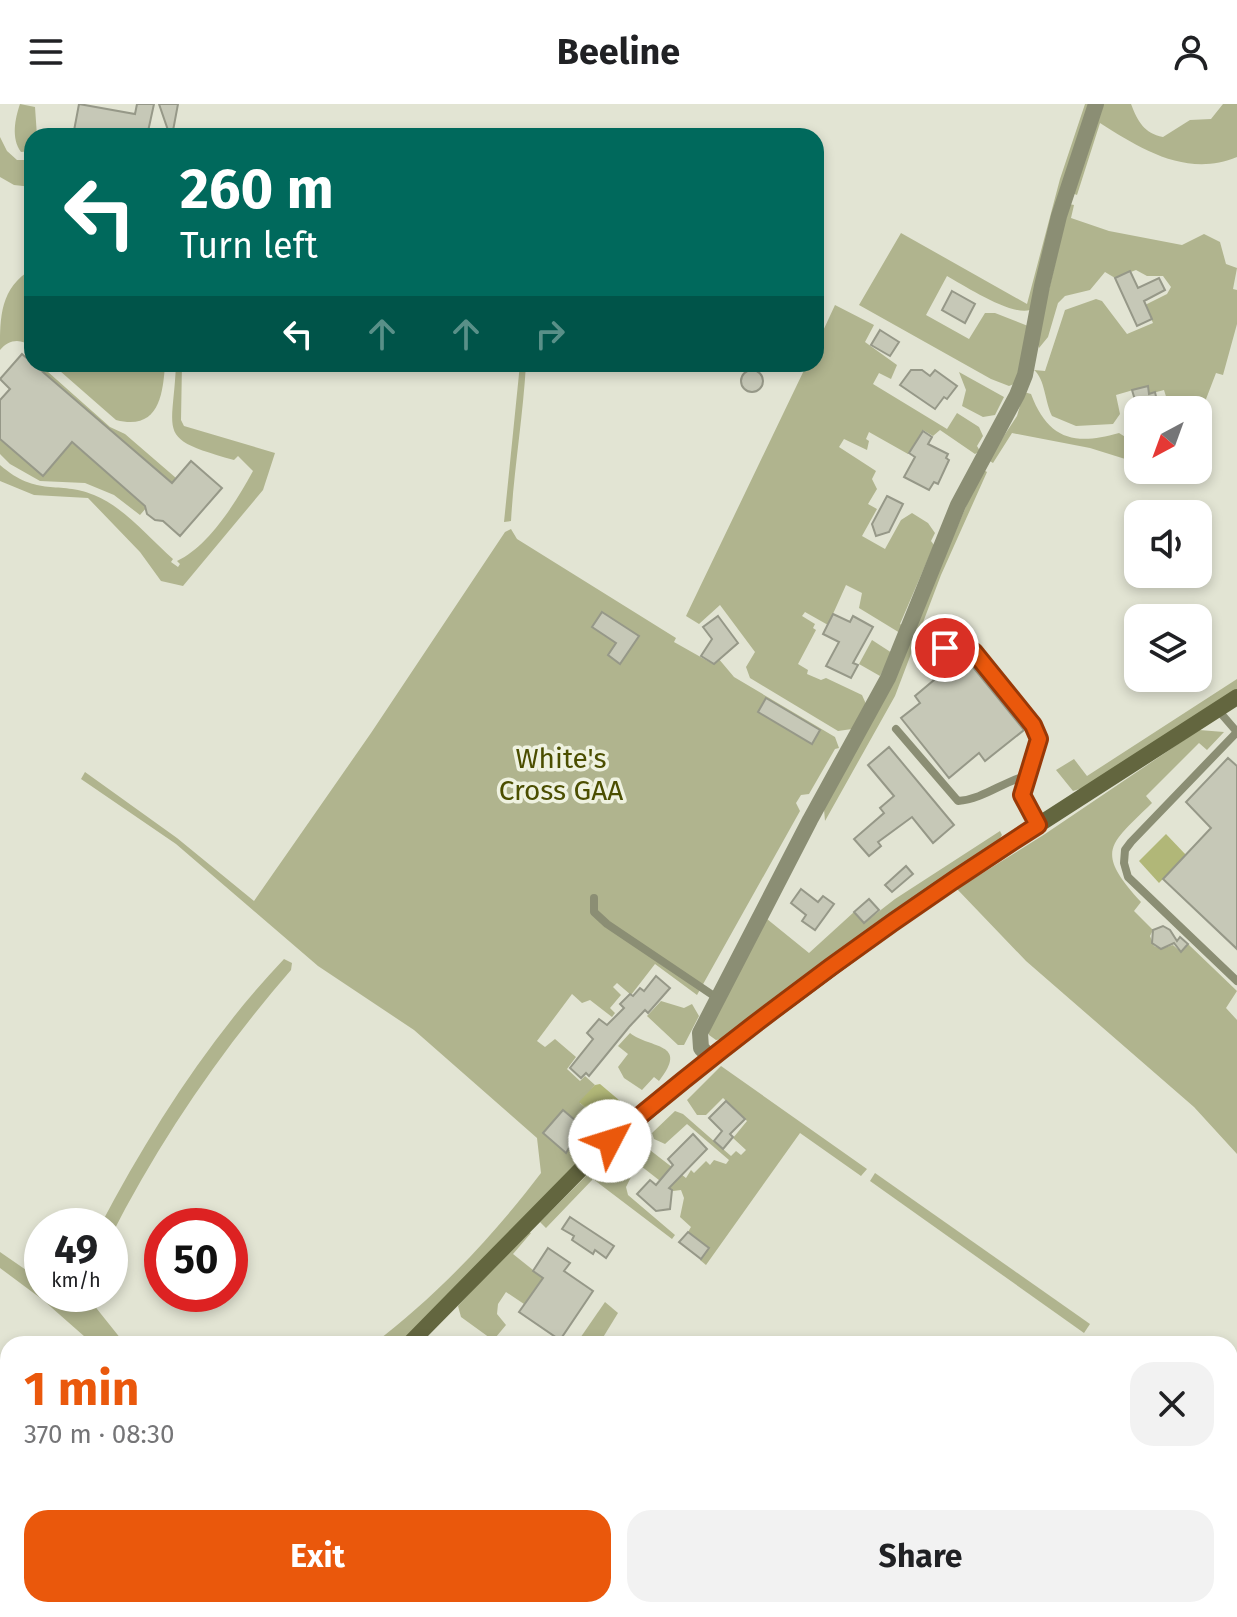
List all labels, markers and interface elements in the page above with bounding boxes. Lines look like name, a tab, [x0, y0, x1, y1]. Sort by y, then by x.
icon: menu	[24, 30, 68, 74]
text: Beeline	[557, 30, 680, 74]
icon: person	[1169, 30, 1213, 74]
text: 260 m	[180, 156, 334, 223]
icon: left	[48, 160, 152, 264]
text: Turn left	[180, 224, 318, 268]
icon: left	[276, 312, 320, 356]
icon: ahead	[360, 312, 404, 356]
icon: ahead	[444, 312, 488, 356]
icon: right	[528, 312, 572, 356]
north arrow	[1124, 396, 1212, 484]
map controls	[1124, 396, 1212, 692]
button: sound	[1124, 500, 1212, 588]
button: layers	[1124, 604, 1212, 692]
pin	[911, 614, 979, 682]
icon: arrive	[923, 626, 967, 670]
park label: White's Cross GAA	[499, 742, 623, 807]
position arrow	[568, 1099, 652, 1183]
speed limit sign: 50	[144, 1208, 248, 1312]
text: 49	[54, 1226, 98, 1274]
text: km/h	[51, 1268, 101, 1292]
text: 1 min	[24, 1360, 139, 1418]
button: close	[1130, 1362, 1214, 1446]
text: 370 m · 08:30	[24, 1419, 175, 1450]
button: Exit	[24, 1510, 611, 1602]
button: Share	[627, 1510, 1214, 1602]

